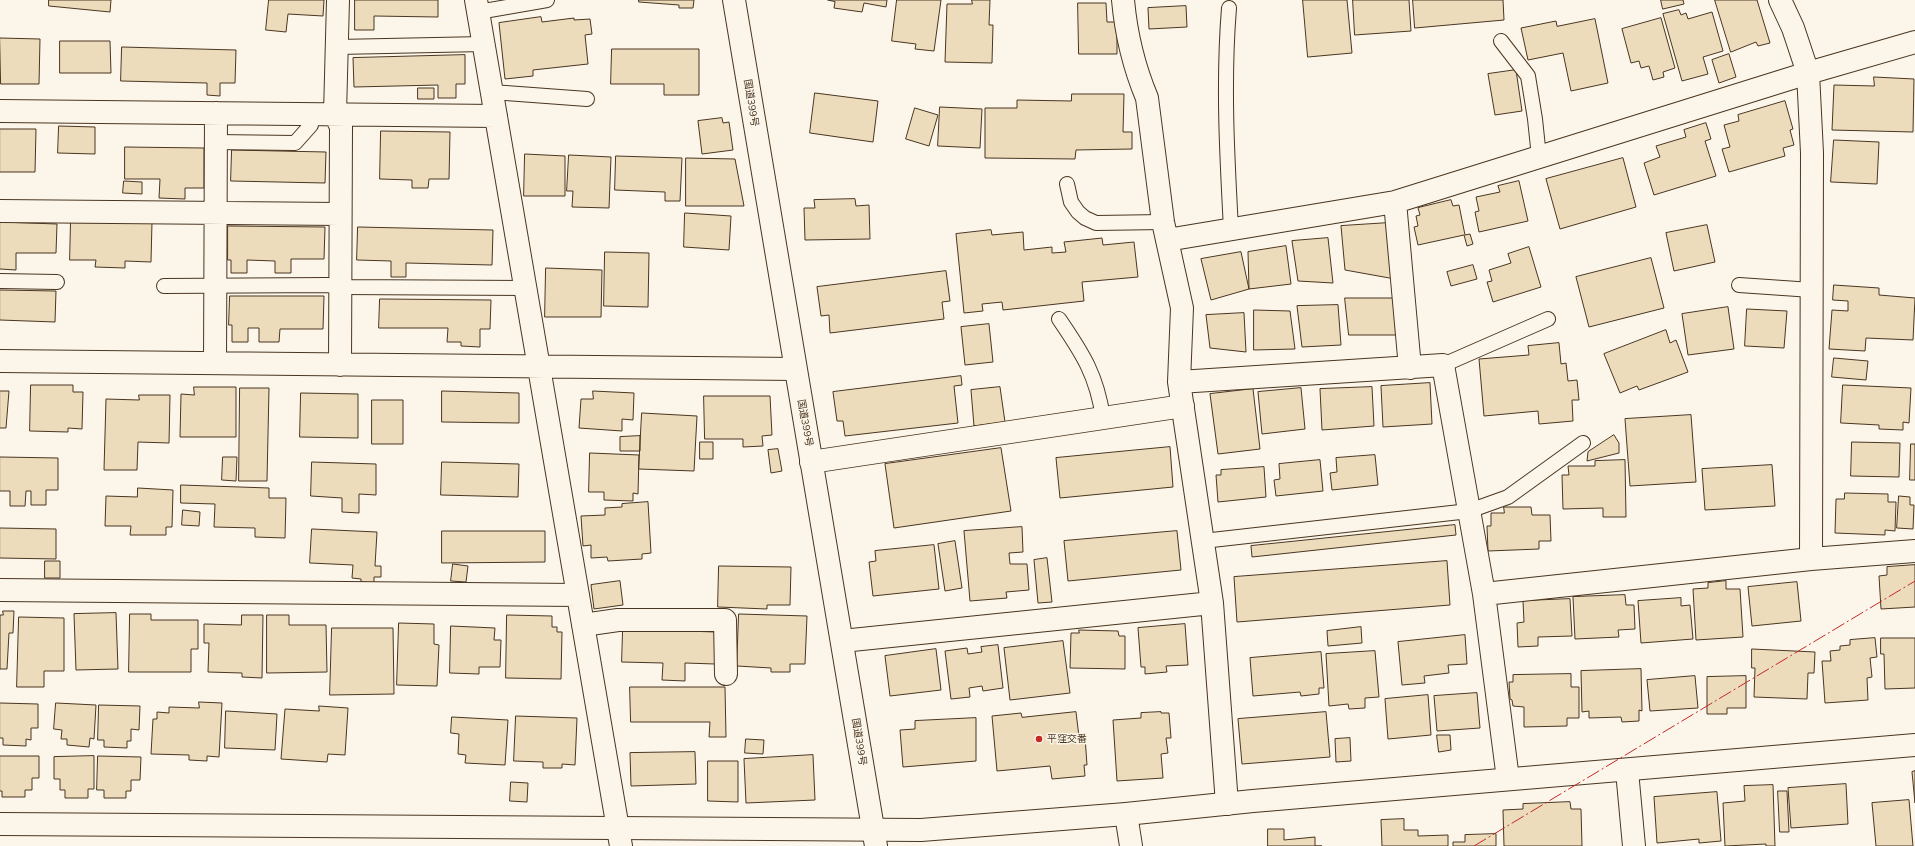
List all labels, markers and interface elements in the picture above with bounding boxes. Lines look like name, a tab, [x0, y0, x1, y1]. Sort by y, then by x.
street label: 国道399号	[741, 78, 761, 128]
street label: 国道399号	[795, 398, 815, 448]
street label: 国道399号	[849, 717, 869, 767]
place label: 平窪交番	[1047, 733, 1087, 745]
marker: 平窪交番	[1034, 734, 1044, 744]

